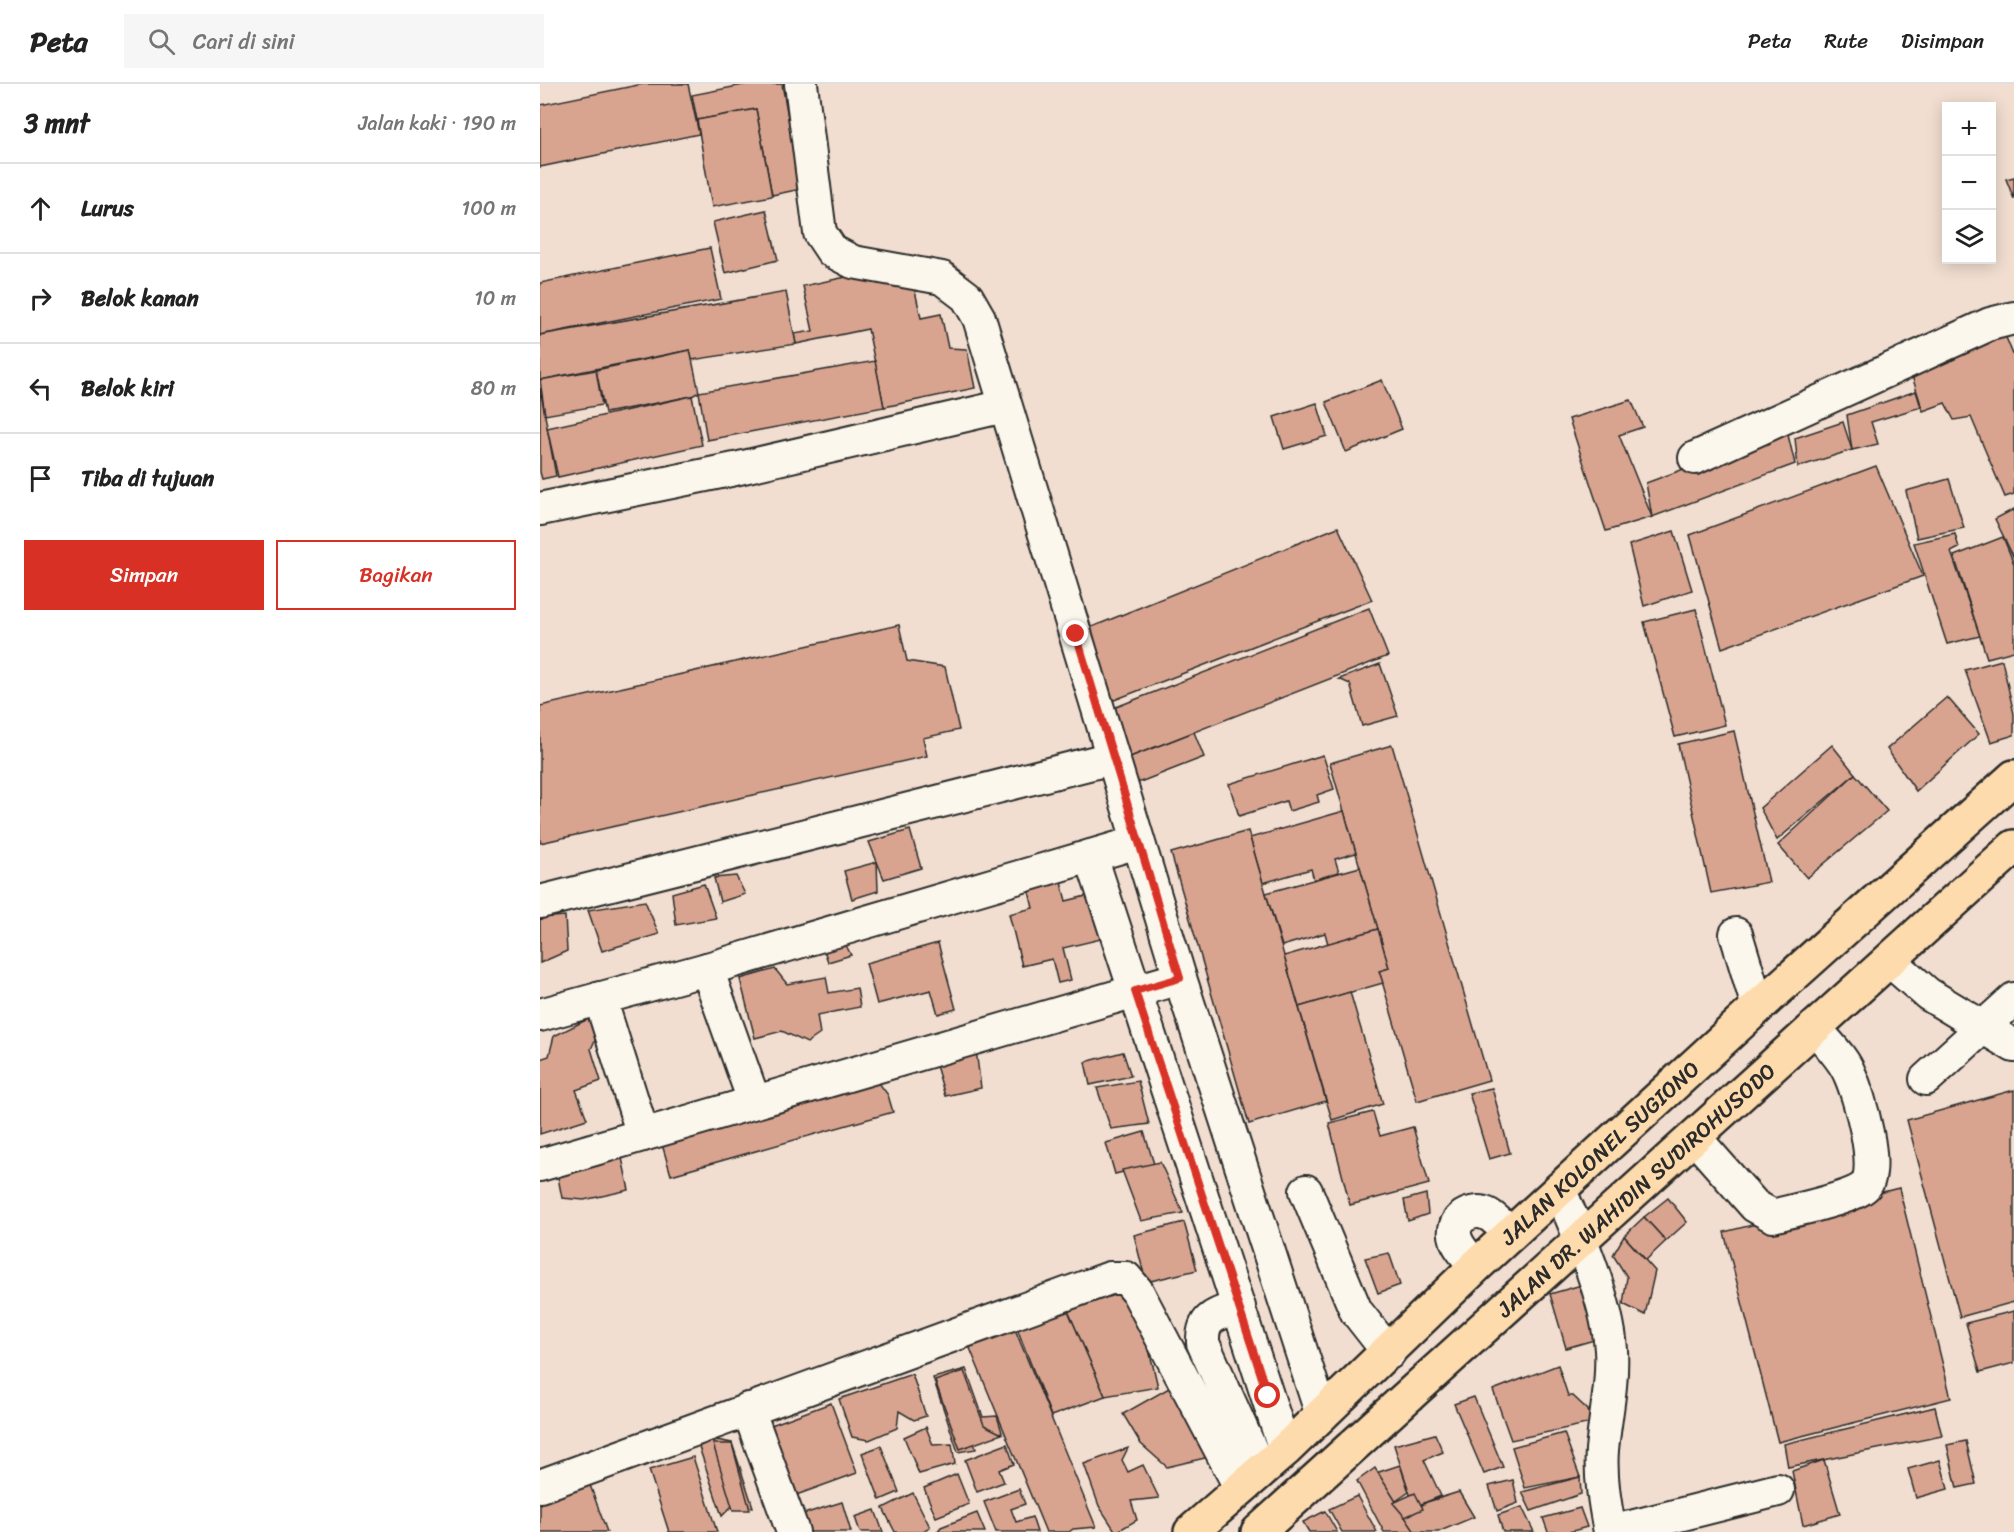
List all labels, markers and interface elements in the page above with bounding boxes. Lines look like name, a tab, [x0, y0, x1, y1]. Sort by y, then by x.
search box	[124, 14, 544, 68]
text: Peta	[30, 17, 88, 66]
text: Cari di sini	[193, 22, 295, 61]
text: Peta	[1748, 22, 1791, 60]
text: Rute	[1824, 22, 1868, 60]
text: Disimpan	[1901, 22, 1984, 60]
icon: search	[145, 25, 178, 58]
text: 3 mnt	[24, 100, 90, 146]
map controls	[1942, 102, 1996, 264]
button: +	[1942, 102, 1996, 156]
text: Jalan kaki · 190 m	[358, 106, 516, 141]
button: −	[1942, 156, 1996, 210]
text: Lurus	[81, 189, 134, 228]
text: 100 m	[462, 191, 516, 226]
icon: ahead	[24, 192, 57, 225]
button: layers	[1942, 210, 1996, 264]
text: Belok kanan	[81, 279, 199, 318]
text: 10 m	[474, 281, 516, 316]
icon: right	[24, 282, 57, 315]
text: Belok kiri	[81, 369, 174, 408]
text: 80 m	[471, 371, 516, 406]
icon: left	[24, 372, 57, 405]
text: Tiba di tujuan	[81, 459, 214, 498]
icon: arrive	[24, 462, 57, 495]
button: Simpan	[24, 540, 264, 610]
button: Bagikan	[276, 540, 516, 610]
route end	[1062, 620, 1088, 646]
street label: JALAN KOLONEL SUGIONO	[1490, 1050, 1709, 1255]
street label: JALAN DR. WAHIDIN SUDIROHUSODO	[1486, 1052, 1785, 1328]
route start	[1254, 1382, 1280, 1408]

